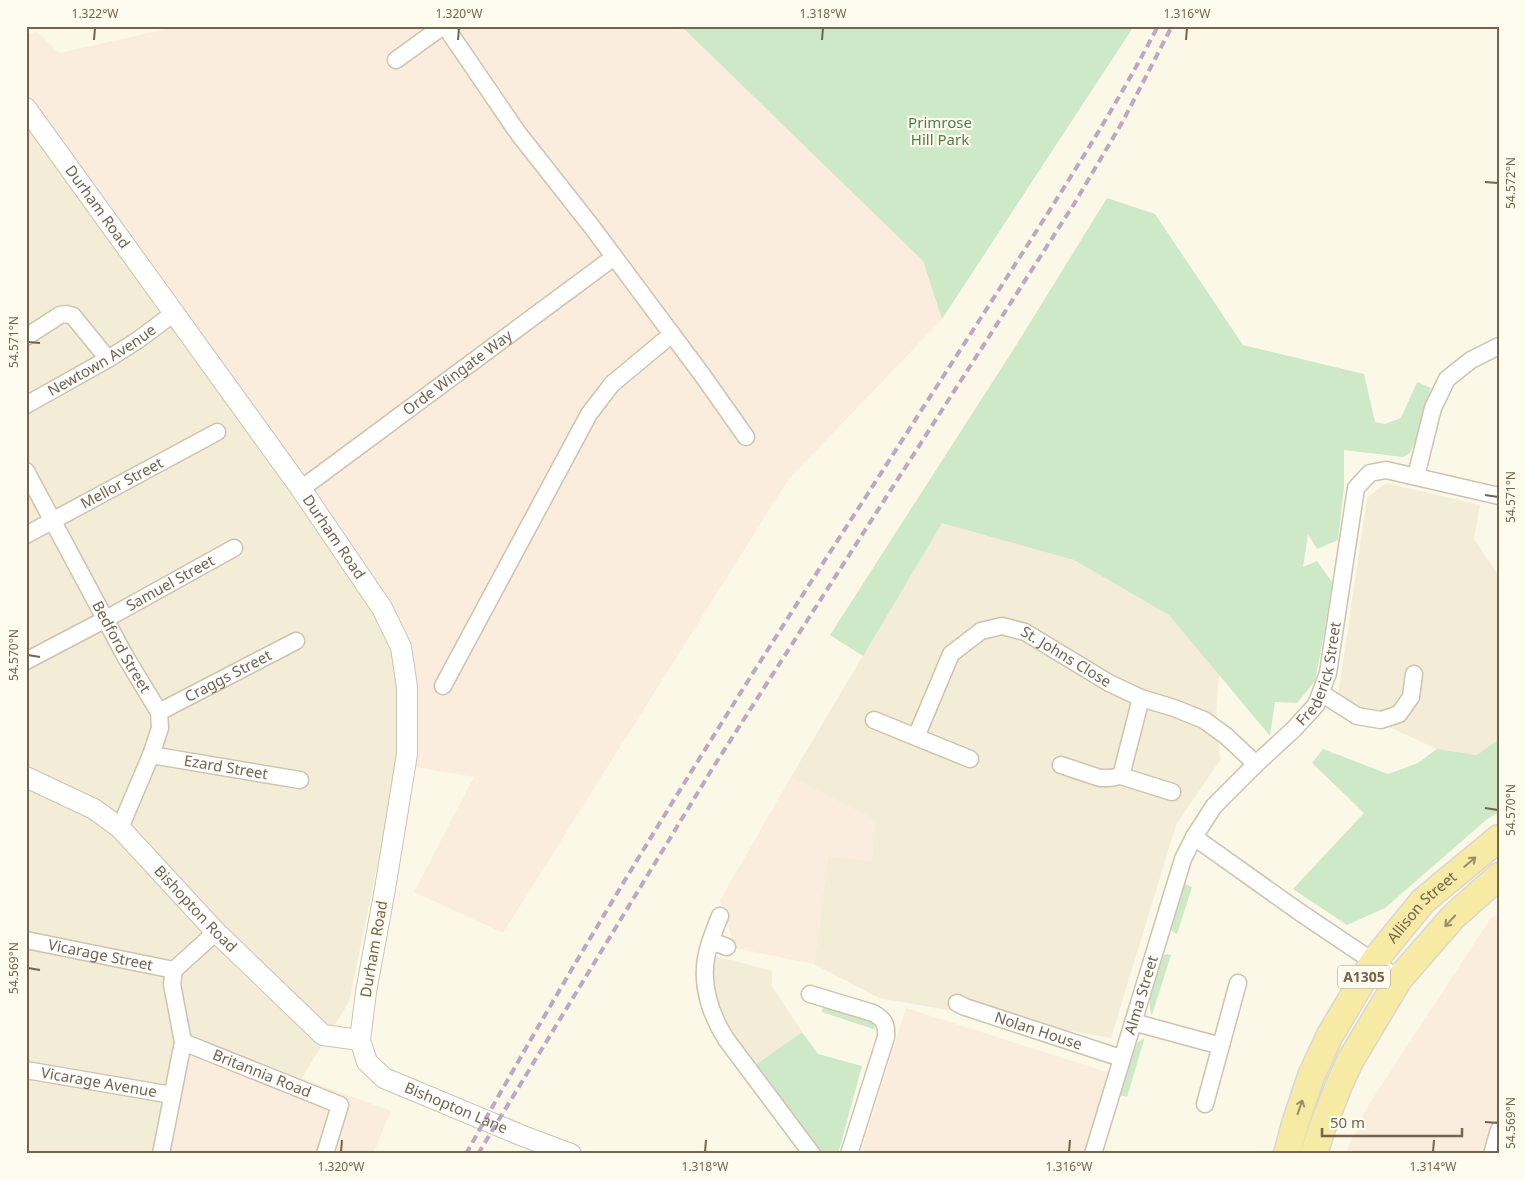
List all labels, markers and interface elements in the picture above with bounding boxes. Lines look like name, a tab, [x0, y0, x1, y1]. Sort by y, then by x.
text: 1.322°W	[72, 5, 118, 22]
text: 1.320°W	[436, 5, 482, 22]
text: 1.318°W	[800, 5, 846, 22]
text: 1.316°W	[1164, 5, 1210, 22]
park label: Primrose Hill Park	[908, 112, 972, 149]
text: 54.572°N	[1502, 157, 1519, 209]
street label: Durham Road	[61, 161, 135, 252]
text: 54.571°N	[5, 316, 22, 368]
street label: Newtown Avenue	[44, 319, 159, 400]
street label: Orde Wingate Way	[398, 325, 516, 419]
street label: Mellor Street	[77, 452, 167, 513]
text: 54.571°N	[1502, 471, 1519, 523]
street label: Durham Road	[299, 490, 370, 583]
street label: Samuel Street	[122, 550, 218, 615]
street label: Bedford Street	[88, 597, 156, 697]
street label: Frederick Street	[1291, 620, 1345, 730]
street label: St. Johns Close	[1017, 621, 1115, 691]
text: 54.570°N	[5, 629, 22, 681]
street label: Craggs Street	[181, 644, 275, 706]
street label: Ezard Street	[183, 750, 270, 784]
text: 54.570°N	[1502, 784, 1519, 836]
one-way arrow	[1463, 857, 1476, 868]
street label: Bishopton Road	[150, 861, 242, 956]
street label: Allison Street	[1382, 866, 1461, 947]
street label: Durham Road	[355, 899, 391, 999]
one-way arrow	[1444, 915, 1456, 927]
street label: Vicarage Street	[47, 934, 155, 975]
text: 54.569°N	[5, 942, 22, 994]
street label: Alma Street	[1119, 952, 1162, 1037]
road number: A1305	[1338, 966, 1390, 989]
street label: Nolan House	[992, 1006, 1085, 1054]
street label: Britannia Road	[210, 1044, 314, 1101]
street label: Vicarage Avenue	[40, 1062, 159, 1101]
street label: Bishopton Lane	[402, 1077, 511, 1138]
text: 54.569°N	[1502, 1097, 1519, 1149]
one-way arrow	[1296, 1100, 1305, 1115]
scale bar	[1322, 1105, 1462, 1137]
text: 50 m	[1330, 1112, 1365, 1132]
text: 1.320°W	[318, 1158, 364, 1175]
text: 1.318°W	[682, 1158, 728, 1175]
text: 1.316°W	[1046, 1158, 1092, 1175]
text: 1.314°W	[1410, 1158, 1456, 1175]

